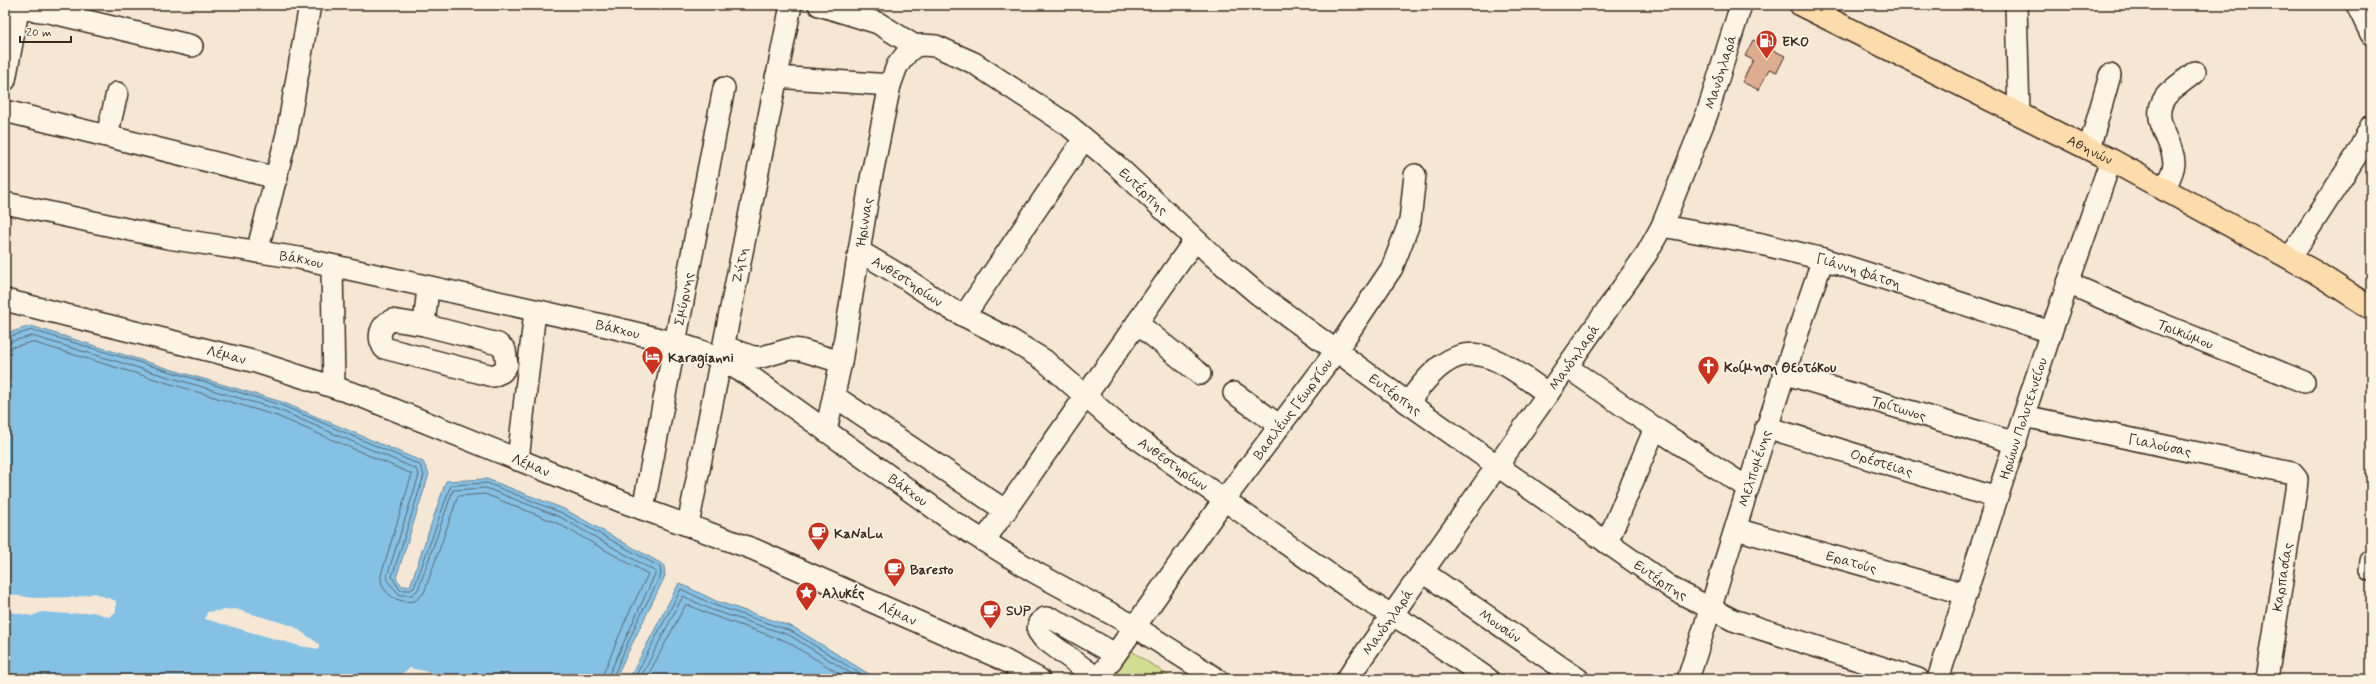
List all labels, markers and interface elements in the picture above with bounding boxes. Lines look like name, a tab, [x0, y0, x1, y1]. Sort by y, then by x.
scale bar	[20, 18, 71, 44]
text: 20 m	[26, 25, 52, 41]
fuel station icon: EKO	[1753, 28, 1779, 61]
street label: Μανδηλαρά	[1701, 32, 1741, 111]
place label: EKO	[1782, 33, 1809, 51]
street label: Αθηνών	[2064, 131, 2115, 169]
street label: Ευτέρπης	[1115, 164, 1171, 219]
street label: Ήριννας	[852, 196, 878, 249]
street label: Ζήτη	[728, 246, 753, 285]
street label: Βάκχου	[278, 247, 325, 273]
street label: Γιάννη Φάτση	[1814, 250, 1903, 293]
street label: Ανθεστηρίων	[868, 252, 946, 311]
street label: Σμύρνης	[670, 271, 698, 327]
street label: Τρικώμου	[2154, 315, 2216, 354]
street label: Βάκχου	[594, 316, 641, 344]
street label: Μανδηλαρά	[1545, 321, 1604, 394]
street label: Λέμαν	[205, 342, 248, 369]
hotel icon: Karagianni	[639, 344, 665, 377]
place label: Karagianni	[668, 349, 734, 369]
church icon: Κοίμηση Θεοτόκου	[1696, 354, 1722, 387]
street label: Βασιλέως Γεωργίου	[1250, 355, 1337, 464]
street label: Ηρώων Πολυτεχνείου	[1996, 356, 2052, 482]
place label: Κοίμηση Θεοτόκου	[1724, 359, 1837, 377]
street label: Ευτέρπης	[1365, 370, 1425, 420]
street label: Τρίτωνος	[1869, 392, 1928, 426]
street label: Μελπομένης	[1735, 428, 1776, 509]
street label: Γιαλούσας	[2126, 430, 2193, 461]
street label: Ανθεστηρίων	[1134, 434, 1211, 495]
street label: Ορέστειας	[1848, 445, 1915, 482]
street label: Λέμαν	[509, 450, 552, 481]
street label: Βάκχου	[884, 470, 931, 511]
cafe icon: KaNaLu	[806, 520, 832, 553]
place label: KaNaLu	[834, 525, 883, 543]
street label: Καρπασίας	[2269, 541, 2297, 613]
street label: Ερατούς	[1824, 547, 1879, 578]
cafe icon: Baresto	[882, 556, 908, 589]
street label: Ευτέρπης	[1630, 556, 1690, 605]
place label: Baresto	[910, 561, 953, 579]
place icon: Αλυκές	[794, 580, 820, 613]
place label: Αλυκές	[822, 584, 864, 603]
street label: Μανδηλαρά	[1359, 585, 1418, 659]
cafe icon: SUP	[977, 597, 1003, 630]
street label: Λέμαν	[876, 598, 919, 630]
place label: SUP	[1006, 602, 1032, 620]
street label: Μουσών	[1475, 605, 1524, 647]

